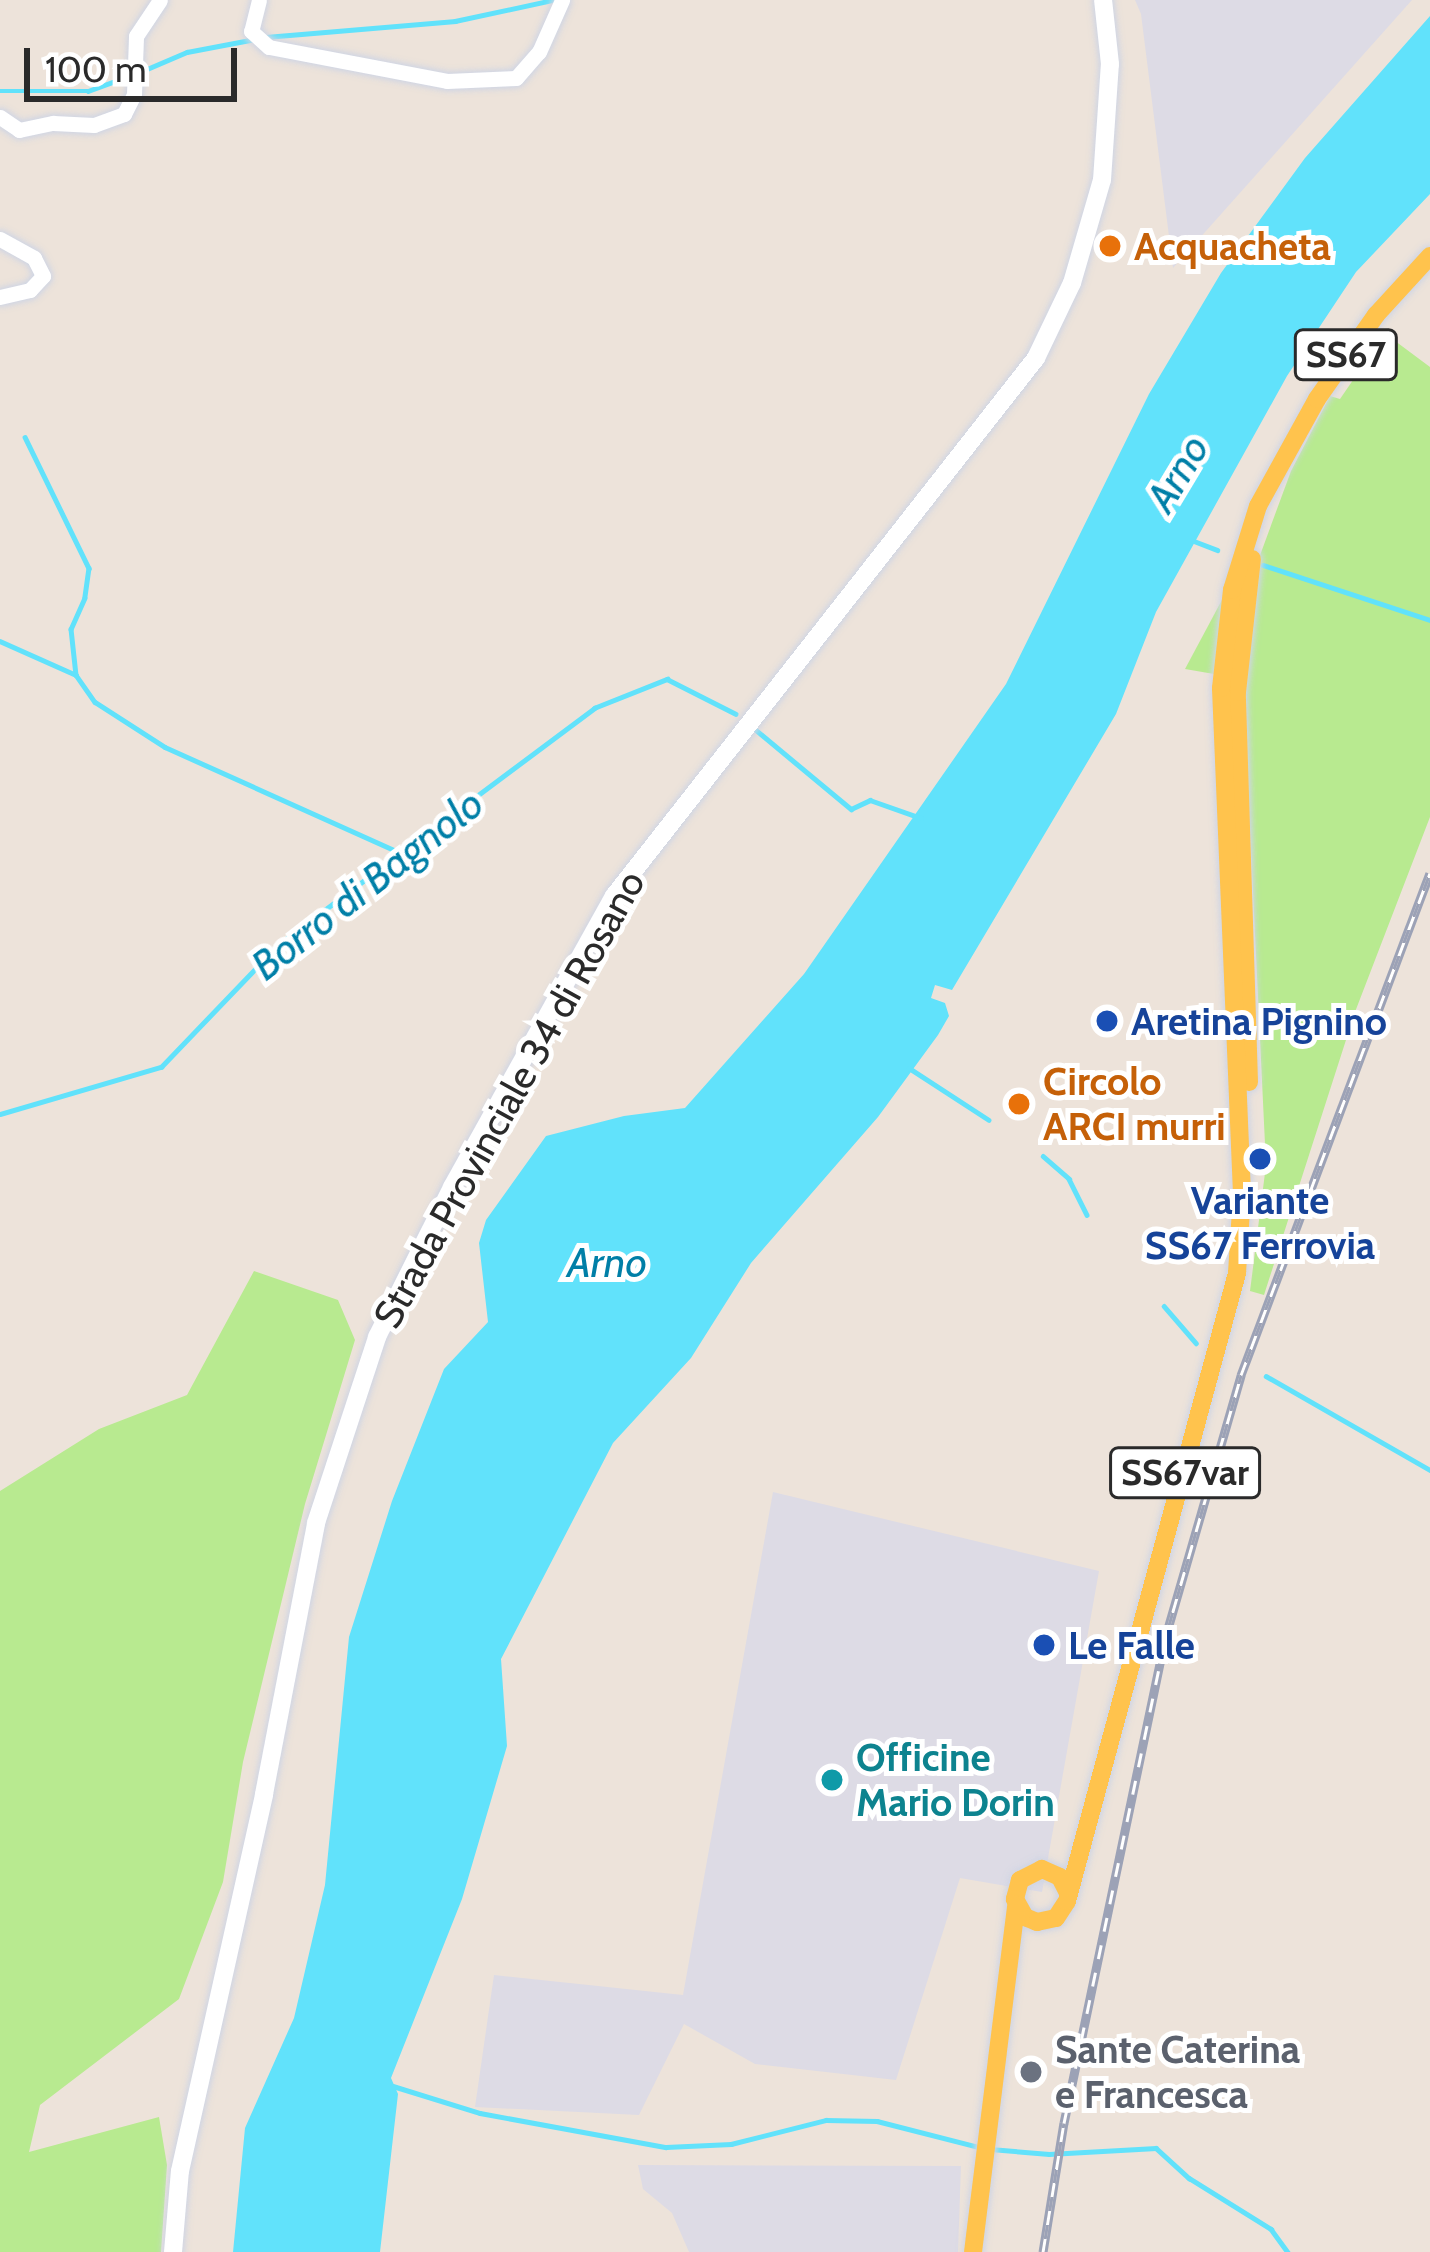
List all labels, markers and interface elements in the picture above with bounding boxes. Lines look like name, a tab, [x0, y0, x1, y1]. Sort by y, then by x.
scale bar	[30, 24, 243, 98]
text: 100 m	[45, 47, 147, 91]
place label: Acquacheta	[1134, 223, 1331, 269]
marker: Acquacheta	[1097, 233, 1123, 259]
road number: SS67	[1292, 325, 1400, 385]
water label: Arno	[1135, 426, 1219, 520]
water label: Borro di Bagnolo	[241, 778, 493, 990]
street label: Strada Provinciale 34 di Rosano	[364, 862, 654, 1336]
place label: Aretina Pignino	[1131, 998, 1387, 1044]
marker: Aretina Pignino	[1094, 1008, 1120, 1034]
place label: Circolo ARCI murri	[1043, 1059, 1226, 1150]
marker: Circolo ARCI murri	[1006, 1091, 1032, 1117]
marker: Variante SS67 Ferrovia	[1247, 1146, 1273, 1172]
place label: Variante SS67 Ferrovia	[1145, 1178, 1375, 1269]
water label: Arno	[567, 1237, 647, 1287]
road number: SS67var	[1107, 1443, 1263, 1503]
place label: Le Falle	[1068, 1622, 1195, 1668]
marker: Le Falle	[1031, 1632, 1057, 1658]
place label: Officine Mario Dorin	[856, 1735, 1055, 1826]
marker: Officine Mario Dorin	[819, 1767, 845, 1793]
place label: Sante Caterina e Francesca	[1055, 2027, 1300, 2118]
marker: Sante Caterina e Francesca	[1018, 2059, 1044, 2085]

